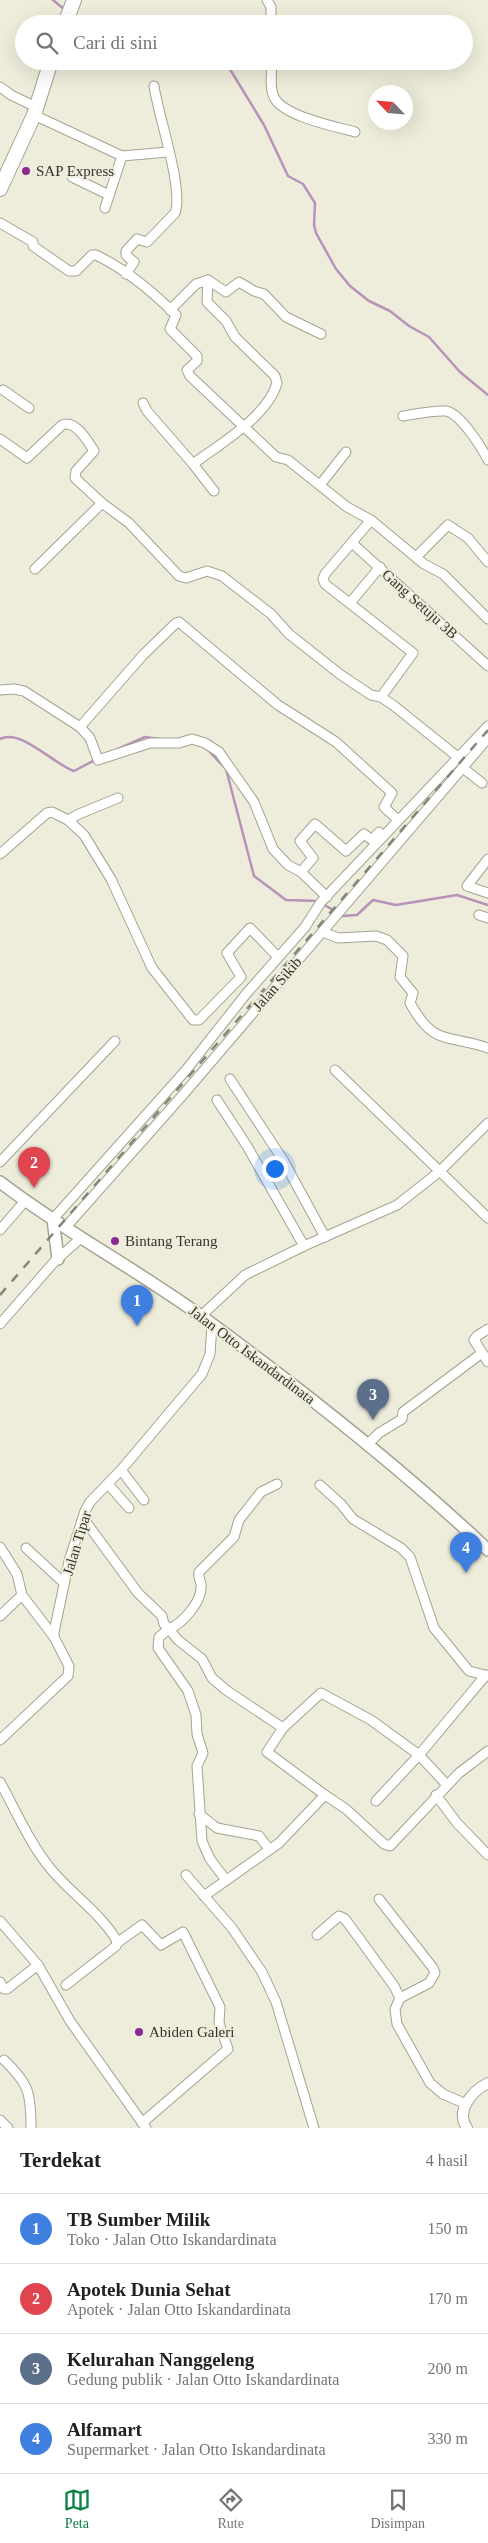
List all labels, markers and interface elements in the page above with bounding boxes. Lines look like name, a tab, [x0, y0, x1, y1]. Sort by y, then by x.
search box	[15, 15, 473, 70]
icon: search	[33, 29, 61, 57]
text: Cari di sini	[73, 32, 157, 53]
north arrow	[368, 85, 413, 130]
place label: SAP Express	[36, 163, 114, 179]
marker: SAP Express	[20, 165, 32, 177]
street label: Gang Setuju 3B	[379, 566, 461, 642]
street label: Jalan Sikib	[249, 954, 305, 1014]
pin: 2	[18, 1147, 50, 1188]
your location	[262, 1156, 288, 1182]
place label: Bintang Terang	[125, 1233, 218, 1249]
marker: Bintang Terang	[109, 1235, 121, 1247]
pin: 1	[121, 1285, 153, 1326]
street label: Jalan Otto Iskandardinata	[186, 1302, 318, 1408]
pin: 3	[357, 1379, 389, 1420]
street label: Jalan Tipar	[60, 1509, 94, 1577]
pin: 4	[450, 1532, 482, 1573]
place label: Abiden Galeri	[149, 2024, 234, 2040]
marker: Abiden Galeri	[133, 2026, 145, 2038]
text: Terdekat	[20, 2148, 101, 2172]
text: 4 hasil	[426, 2152, 468, 2169]
text: TB Sumber Milik	[67, 2209, 210, 2230]
text: 1	[32, 2220, 40, 2237]
text: 150 m	[428, 2220, 468, 2237]
text: Toko · Jalan Otto Iskandardinata	[67, 2231, 276, 2248]
text: Apotek Dunia Sehat	[67, 2279, 231, 2300]
text: 2	[32, 2290, 40, 2307]
text: 170 m	[428, 2290, 468, 2307]
text: Apotek · Jalan Otto Iskandardinata	[67, 2301, 291, 2318]
text: Kelurahan Nanggeleng	[67, 2349, 254, 2370]
text: 3	[32, 2360, 40, 2377]
text: 200 m	[428, 2360, 468, 2377]
text: Gedung publik · Jalan Otto Iskandardinata	[67, 2371, 339, 2388]
text: Alfamart	[67, 2419, 142, 2440]
text: 4	[32, 2430, 40, 2447]
text: 330 m	[428, 2430, 468, 2447]
text: Supermarket · Jalan Otto Iskandardinata	[67, 2441, 326, 2458]
tab: Peta	[63, 2486, 91, 2532]
tab: Rute	[217, 2486, 245, 2532]
tab: Disimpan	[371, 2486, 425, 2532]

